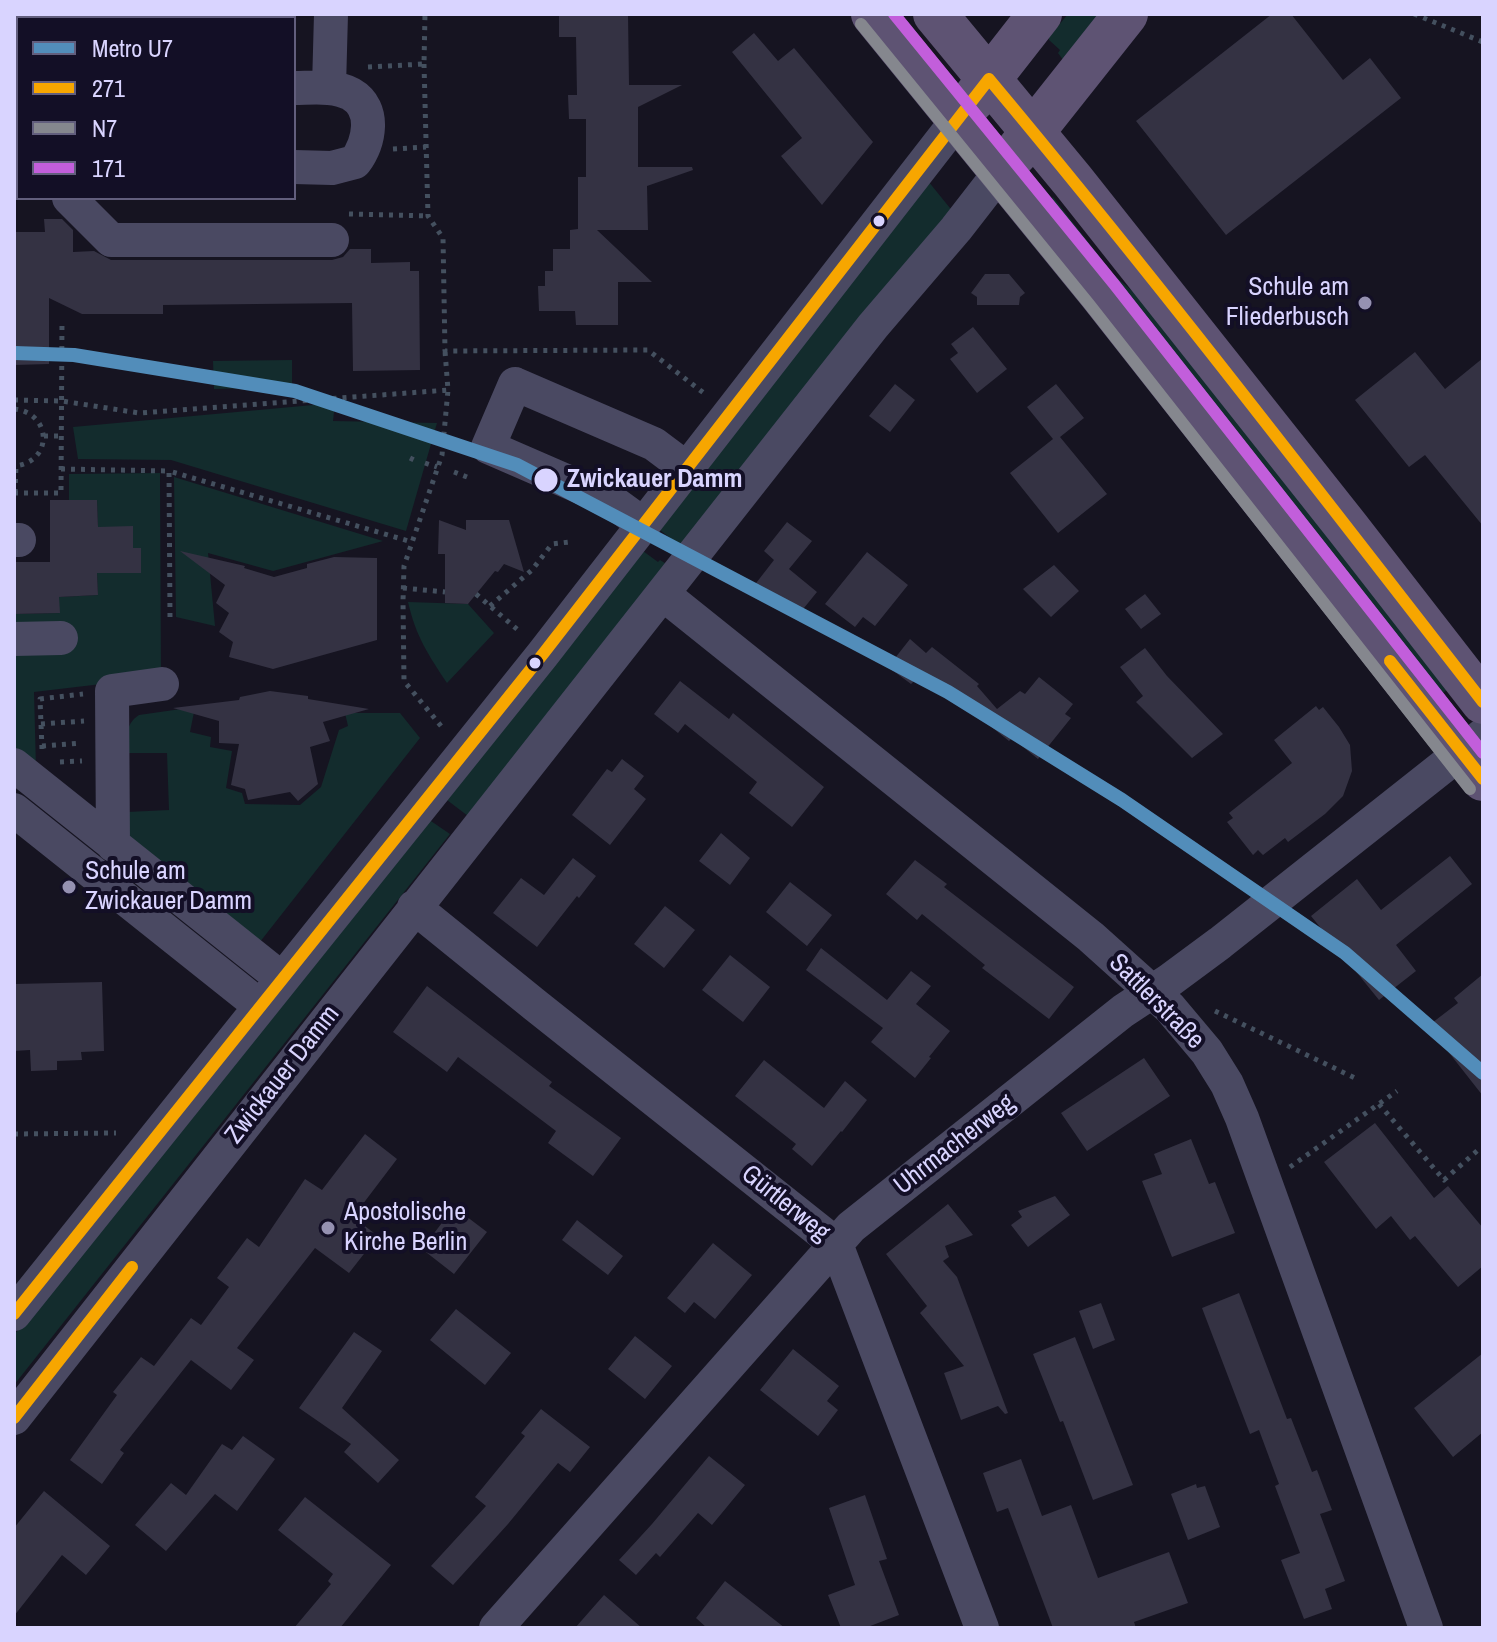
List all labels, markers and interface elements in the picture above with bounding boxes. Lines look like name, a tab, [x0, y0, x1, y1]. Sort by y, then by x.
legend	[16, 16, 296, 200]
text: Metro U7	[92, 32, 173, 64]
text: 271	[92, 72, 125, 104]
text: N7	[92, 112, 117, 144]
text: 171	[92, 152, 125, 184]
unlabelled marker	[871, 213, 887, 229]
place label: Schule am Fliederbusch	[1226, 272, 1349, 334]
marker: Schule am Fliederbusch	[1356, 294, 1374, 312]
place label: Zwickauer Damm	[567, 464, 742, 496]
marker: Zwickauer Damm	[532, 466, 560, 494]
unlabelled marker	[527, 655, 543, 671]
place label: Schule am Zwickauer Damm	[85, 856, 252, 918]
marker: Schule am Zwickauer Damm	[60, 878, 78, 896]
street label: Sattlerstraße	[1102, 948, 1210, 1056]
street label: Zwickauer Damm	[219, 1000, 347, 1150]
street label: Uhrmacherweg	[888, 1088, 1022, 1202]
street label: Gürtlerweg	[735, 1159, 835, 1249]
place label: Apostolische Kirche Berlin	[344, 1197, 467, 1258]
marker: Apostolische Kirche Berlin	[319, 1219, 337, 1237]

